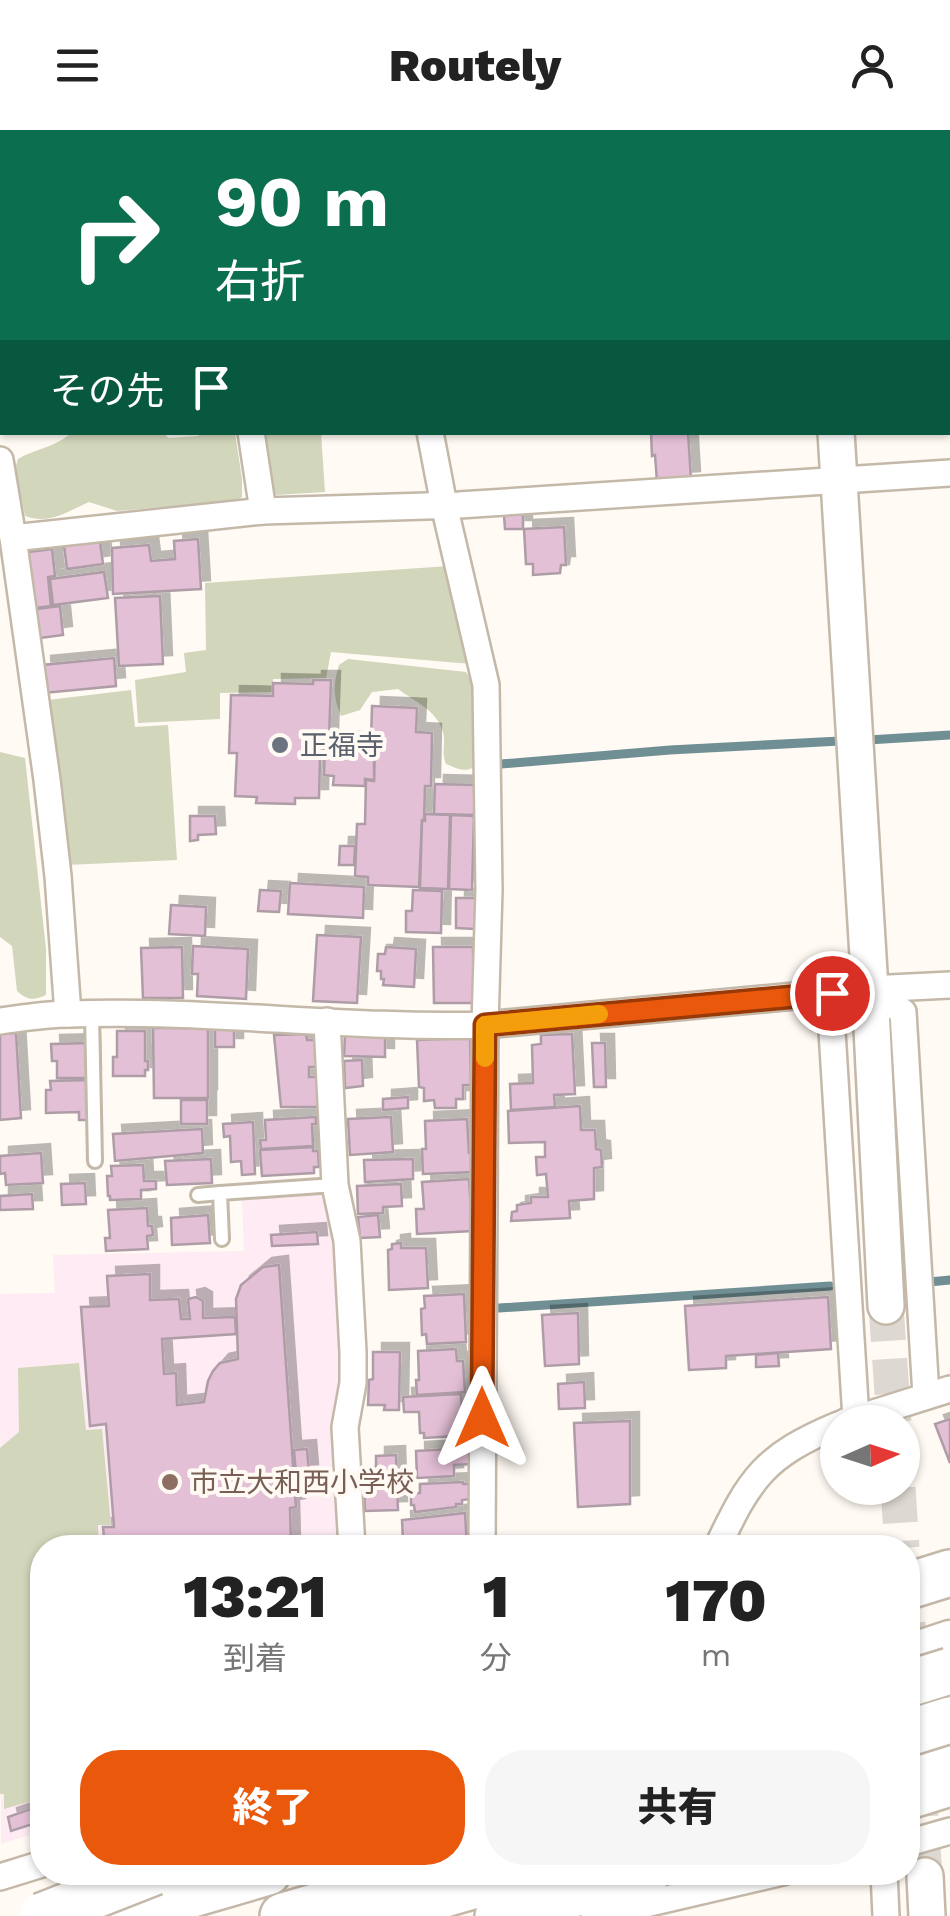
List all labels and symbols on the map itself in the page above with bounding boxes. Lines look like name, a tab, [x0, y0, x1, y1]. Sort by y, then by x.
place label: 正福寺	[300, 729, 384, 762]
marker: 正福寺	[269, 734, 291, 756]
pin	[790, 951, 875, 1036]
position arrow	[430, 1366, 534, 1470]
north arrow	[820, 1405, 920, 1505]
place label: 市立大和西小学校	[190, 1466, 414, 1499]
marker: 市立大和西小学校	[159, 1471, 181, 1493]

